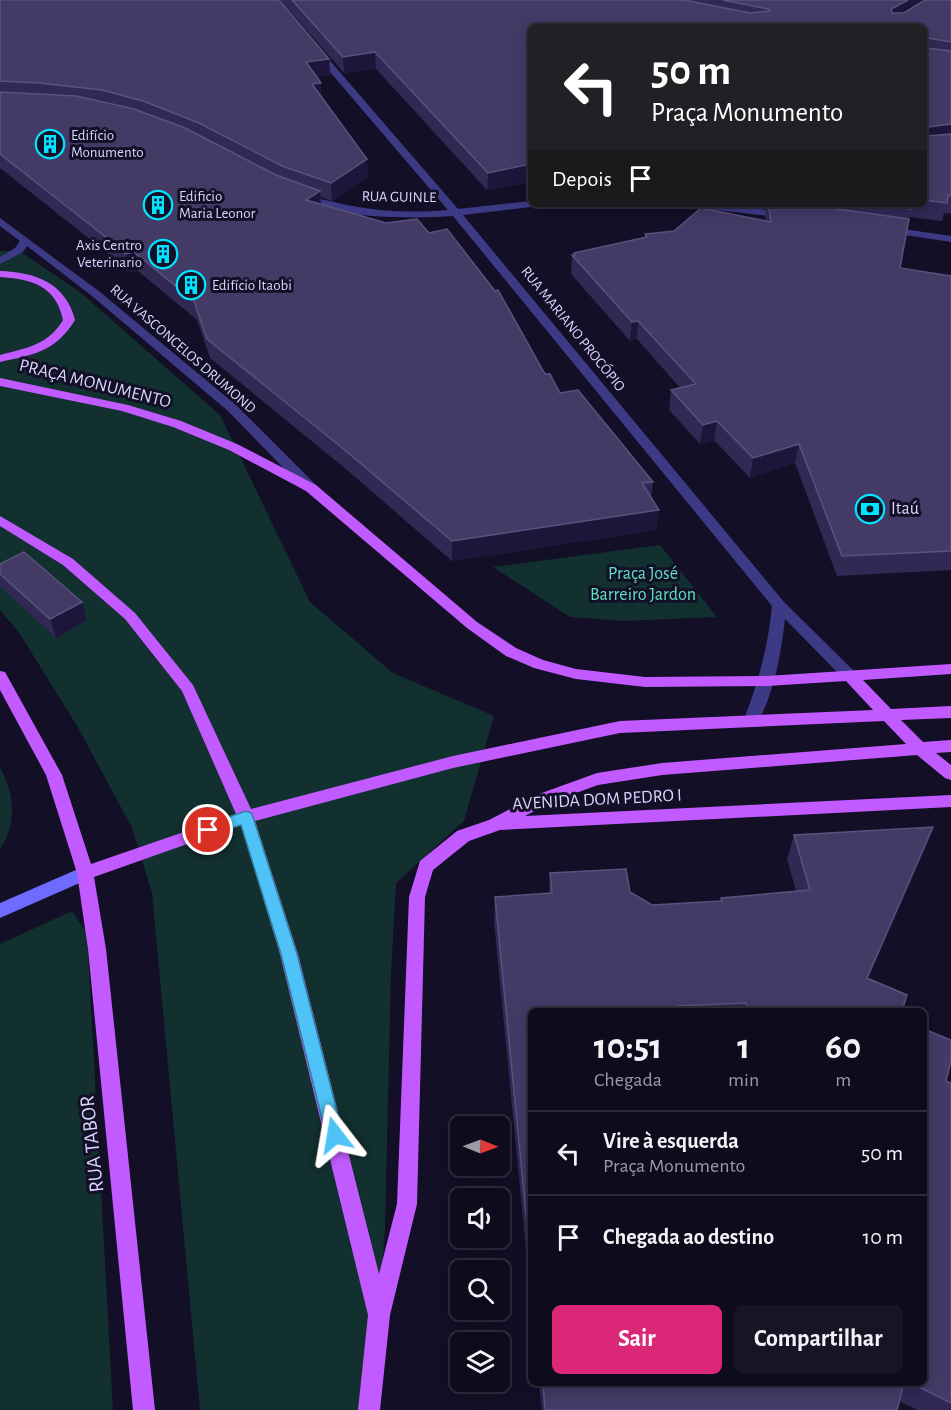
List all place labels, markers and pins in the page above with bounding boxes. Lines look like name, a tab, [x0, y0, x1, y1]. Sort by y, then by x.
building icon: Edifício Monumento	[34, 128, 66, 160]
place label: Edifício Monumento	[71, 128, 144, 160]
building icon: Edificio Maria Leonor	[142, 189, 174, 221]
place label: Edificio Maria Leonor	[179, 189, 255, 221]
place label: Axis Centro Veterinario	[76, 238, 142, 270]
building icon: Axis Centro Veterinario	[147, 238, 179, 270]
building icon: Edifício Itaobi	[175, 269, 207, 301]
place label: Edifício Itaobi	[212, 278, 292, 293]
bank icon: Itaú	[854, 493, 886, 525]
place label: Itaú	[891, 500, 919, 518]
pin	[182, 804, 233, 855]

